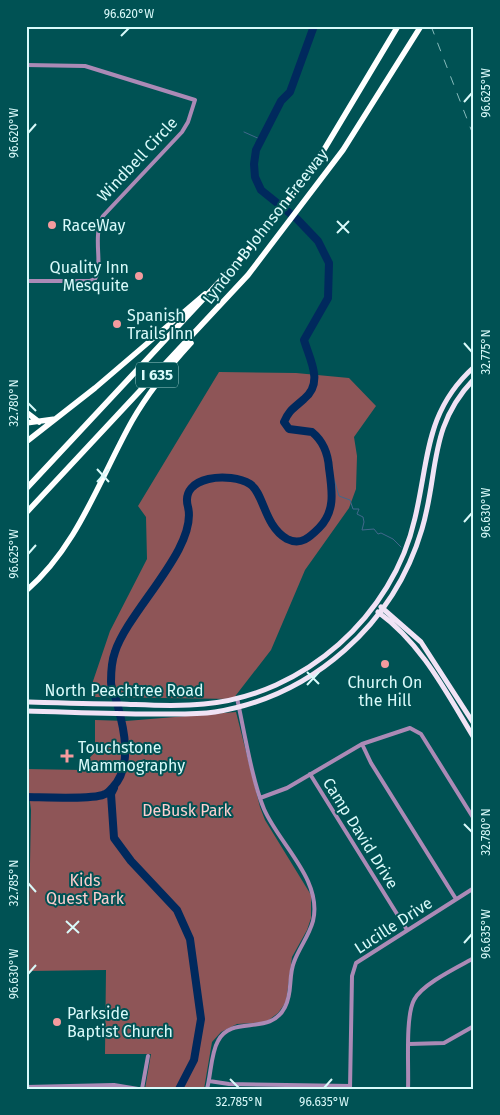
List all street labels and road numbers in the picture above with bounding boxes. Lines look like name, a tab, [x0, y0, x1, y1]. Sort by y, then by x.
street label: Windbell Circle	[93, 113, 181, 206]
street label: Lyndon B Johnson Freeway	[199, 145, 332, 308]
road number: I 635	[136, 362, 178, 388]
street label: North Peachtree Road	[45, 681, 204, 700]
street label: Camp David Drive	[319, 774, 402, 892]
street label: Lucille Drive	[351, 893, 436, 958]

